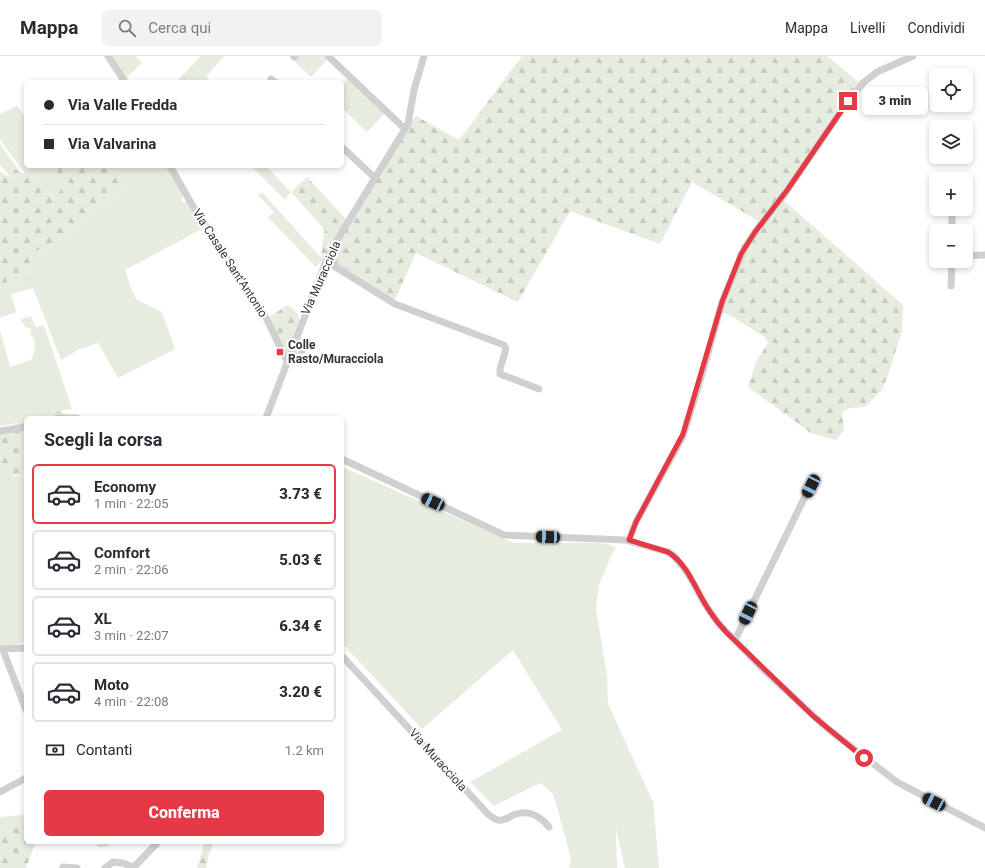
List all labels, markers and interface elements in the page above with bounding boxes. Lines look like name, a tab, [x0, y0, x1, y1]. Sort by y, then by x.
search box	[102, 10, 382, 46]
text: Mappa	[20, 16, 78, 39]
icon: search	[116, 17, 138, 39]
text: Cerca qui	[148, 19, 211, 37]
text: Mappa	[785, 20, 828, 36]
text: Livelli	[850, 20, 885, 36]
text: Condividi	[907, 20, 965, 36]
map controls	[929, 68, 973, 268]
button: locate	[929, 68, 973, 112]
callout: 3 min	[862, 87, 928, 115]
route end	[839, 92, 857, 110]
text: 3 min	[879, 93, 911, 108]
text: Via Valle Fredda	[68, 96, 177, 114]
button: layers	[929, 120, 973, 164]
text: Via Valvarina	[68, 135, 156, 153]
button: +	[929, 172, 973, 216]
street label: Via Casale Sant'Antonio	[190, 206, 270, 320]
button: −	[929, 224, 973, 268]
street label: Via Muracciola	[298, 239, 344, 317]
place label: Colle Rasto/Muracciola	[288, 338, 384, 366]
marker: Colle Rasto/Muracciola	[275, 347, 285, 357]
text: Scegli la corsa	[44, 429, 162, 450]
car	[800, 473, 822, 499]
icon: car	[46, 476, 82, 512]
text: Economy	[94, 478, 156, 496]
text: 3.73 €	[279, 485, 322, 503]
car	[420, 491, 446, 513]
text: 1 min · 22:05	[94, 496, 169, 511]
car	[536, 531, 560, 543]
icon: car	[46, 542, 82, 578]
text: Comfort	[94, 544, 150, 562]
text: 5.03 €	[279, 551, 322, 569]
text: 2 min · 22:06	[94, 562, 169, 577]
car	[737, 600, 759, 626]
icon: car	[46, 608, 82, 644]
text: XL	[94, 610, 112, 628]
text: 6.34 €	[279, 617, 322, 635]
text: 3 min · 22:07	[94, 628, 169, 643]
icon: car	[46, 674, 82, 710]
text: Moto	[94, 676, 129, 694]
text: 3.20 €	[279, 683, 322, 701]
text: 4 min · 22:08	[94, 694, 169, 709]
street label: Via Muracciola	[406, 726, 470, 794]
icon: cash	[44, 739, 66, 761]
text: Contanti	[76, 741, 133, 759]
text: 1.2 km	[285, 743, 324, 758]
route start	[855, 749, 873, 767]
button: Conferma	[44, 790, 324, 836]
car	[921, 791, 947, 813]

